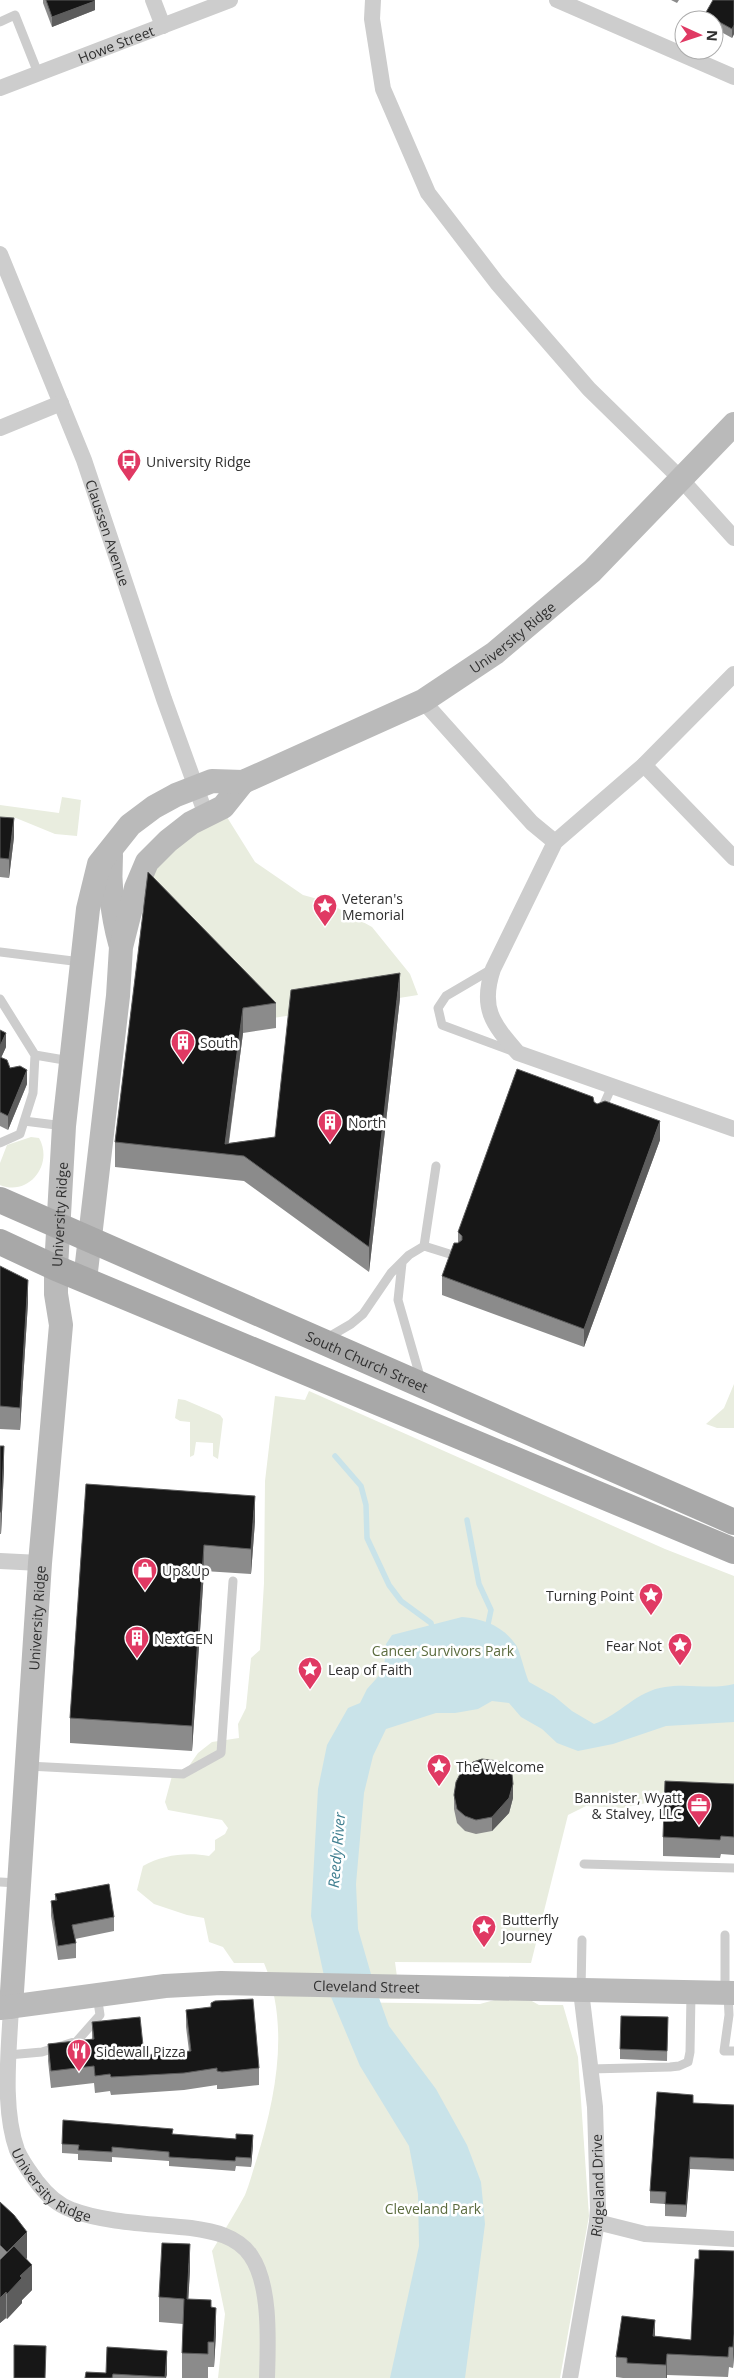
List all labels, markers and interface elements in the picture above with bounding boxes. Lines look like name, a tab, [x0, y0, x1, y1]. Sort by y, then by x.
north arrow	[674, 10, 724, 60]
street label: Howe Street	[75, 20, 157, 67]
text: N	[703, 30, 722, 42]
bus stop icon: University Ridge	[116, 448, 142, 482]
place label: University Ridge	[146, 452, 251, 471]
street label: Claussen Avenue	[82, 477, 135, 588]
street label: University Ridge	[465, 597, 559, 677]
place label: Veteran's Memorial	[342, 889, 404, 924]
place icon: Veteran's Memorial	[312, 893, 338, 927]
building icon: South	[170, 1029, 196, 1063]
place label: South	[200, 1033, 238, 1052]
building icon: North	[317, 1109, 343, 1143]
place label: North	[348, 1113, 386, 1132]
street label: University Ridge	[47, 1161, 71, 1267]
street label: South Church Street	[303, 1326, 431, 1396]
shop icon: Up&Up	[132, 1557, 158, 1591]
place label: Up&Up	[162, 1561, 210, 1580]
street label: University Ridge	[24, 1565, 49, 1671]
place icon: Turning Point	[638, 1582, 664, 1616]
place label: Turning Point	[546, 1586, 634, 1605]
building icon: NextGEN	[124, 1625, 150, 1659]
place label: NextGEN	[154, 1629, 213, 1648]
place icon: Fear Not	[667, 1632, 693, 1666]
place label: Fear Not	[606, 1636, 662, 1655]
park label: Cancer Survivors Park	[372, 1641, 515, 1660]
place icon: Leap of Faith	[297, 1656, 323, 1690]
place label: Leap of Faith	[328, 1660, 412, 1679]
place icon: The Welcome	[426, 1753, 452, 1787]
place label: The Welcome	[456, 1757, 544, 1776]
place label: Bannister, Wyatt & Stalvey, LLC	[574, 1788, 682, 1823]
office icon: Bannister, Wyatt & Stalvey, LLC	[686, 1792, 712, 1826]
water label: Reedy River	[323, 1810, 349, 1889]
place label: Butterfly Journey	[500, 1910, 559, 1945]
place icon: Butterfly Journey	[471, 1914, 497, 1948]
street label: Cleveland Street	[313, 1975, 420, 1996]
restaurant icon: Sidewall Pizza	[66, 2038, 92, 2072]
place label: Sidewall Pizza	[96, 2042, 186, 2061]
street label: Ridgeland Drive	[585, 2134, 608, 2238]
street label: University Ridge	[8, 2145, 94, 2225]
park label: Cleveland Park	[385, 2199, 482, 2218]

